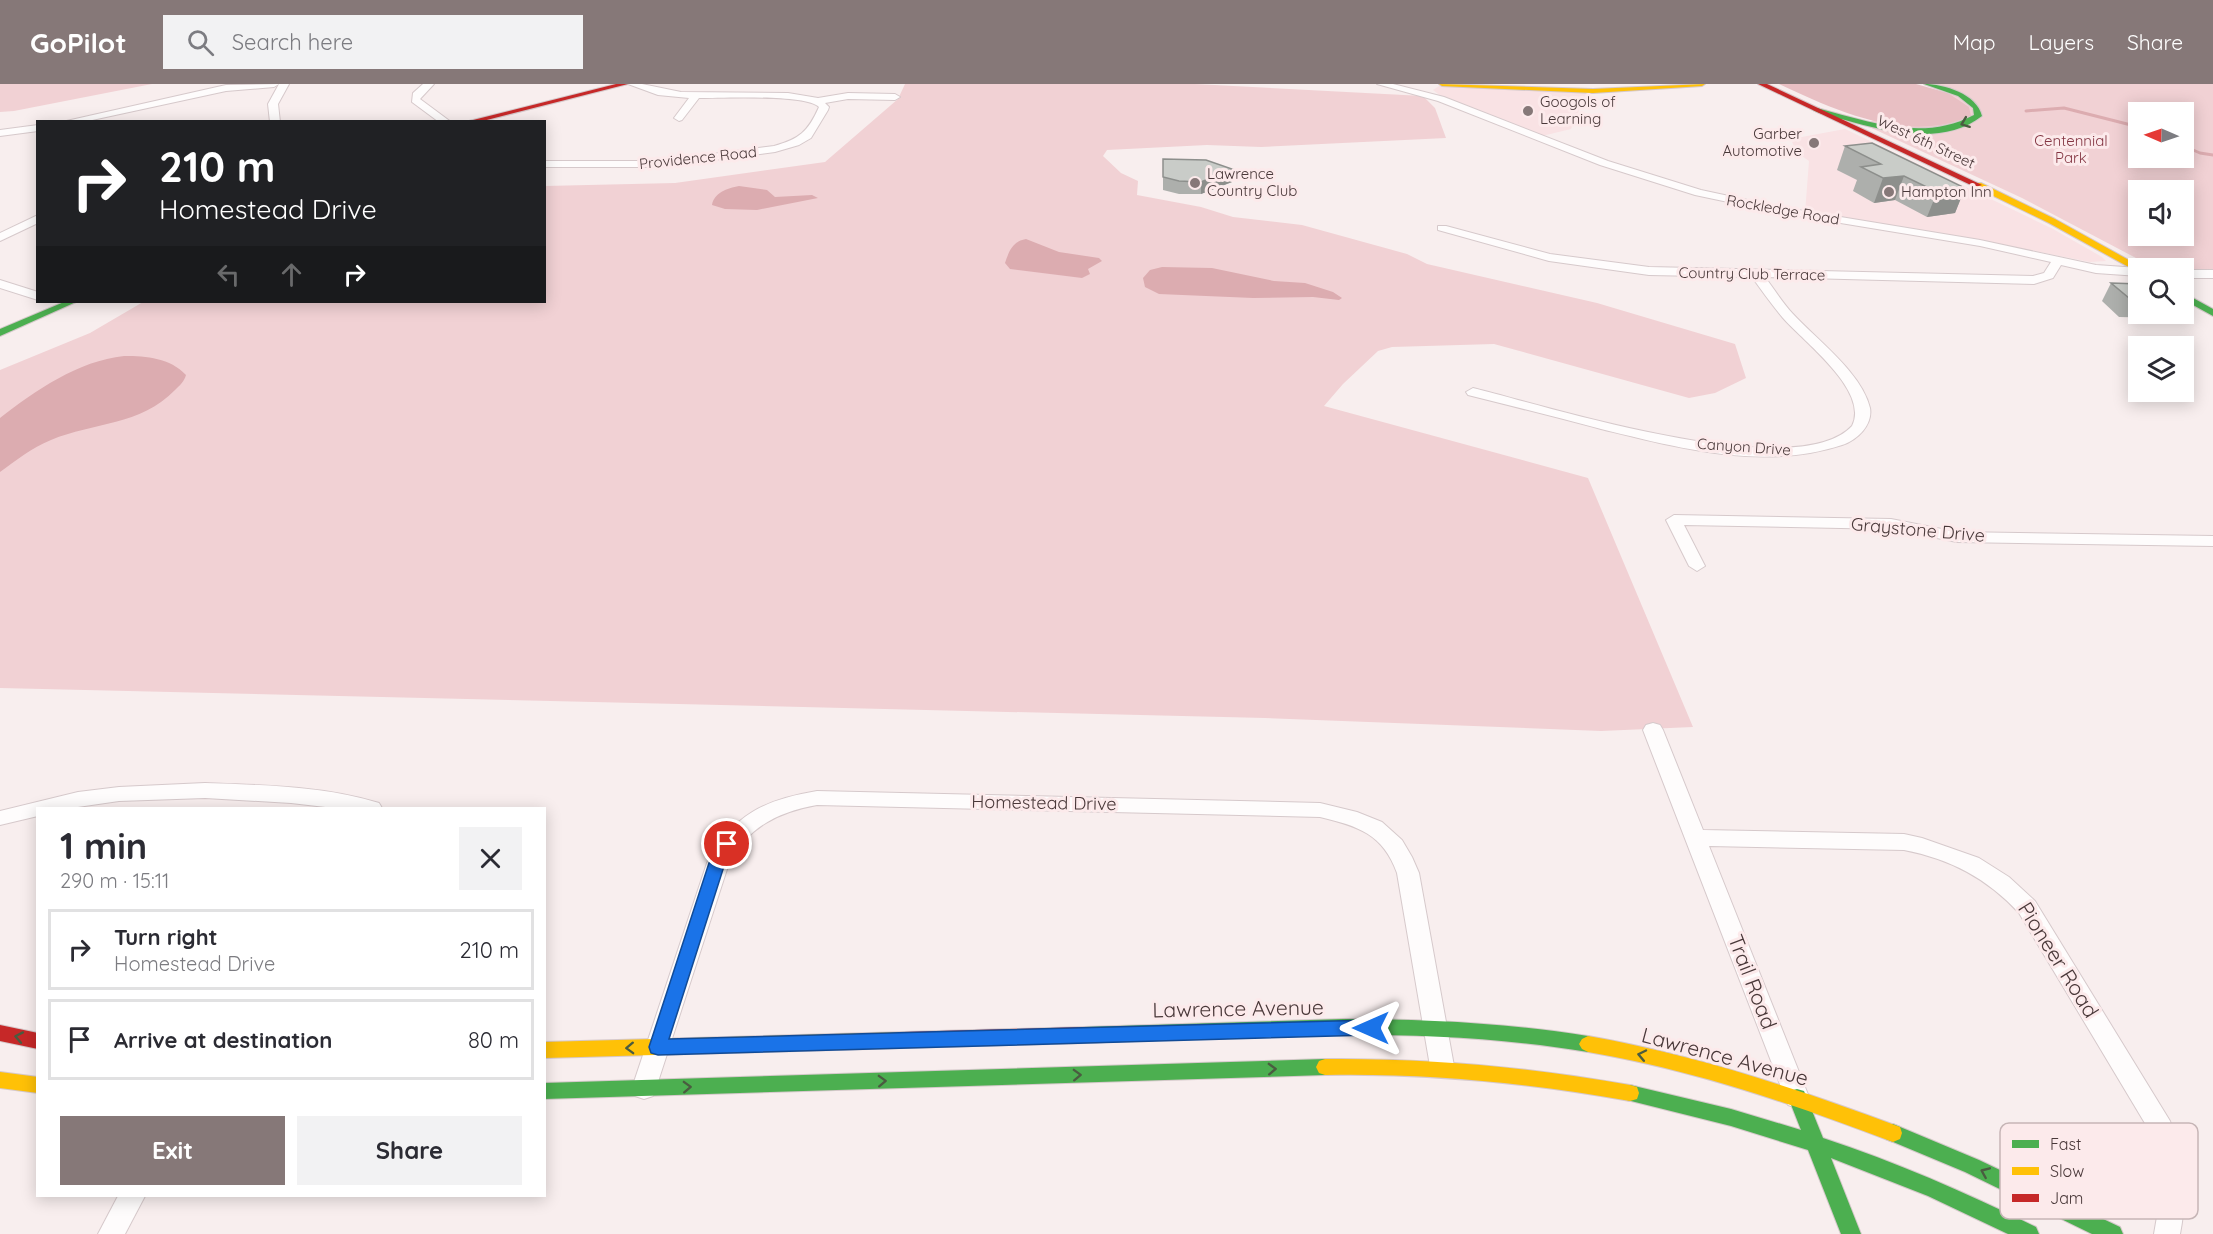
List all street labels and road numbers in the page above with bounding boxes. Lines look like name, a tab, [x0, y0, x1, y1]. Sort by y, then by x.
street label: West 6th Street	[1874, 111, 1978, 172]
street label: Providence Road	[638, 142, 758, 173]
street label: Rockledge Road	[1725, 190, 1841, 229]
street label: Country Club Terrace	[1678, 263, 1826, 284]
street label: Canyon Drive	[1697, 434, 1792, 459]
street label: Graystone Drive	[1850, 512, 1986, 547]
street label: Homestead Drive	[971, 790, 1117, 815]
street label: Pioneer Road	[2013, 897, 2105, 1022]
street label: Trail Road	[1723, 931, 1783, 1033]
street label: Lawrence Avenue	[1152, 994, 1324, 1022]
street label: Lawrence Avenue	[1639, 1021, 1811, 1091]

